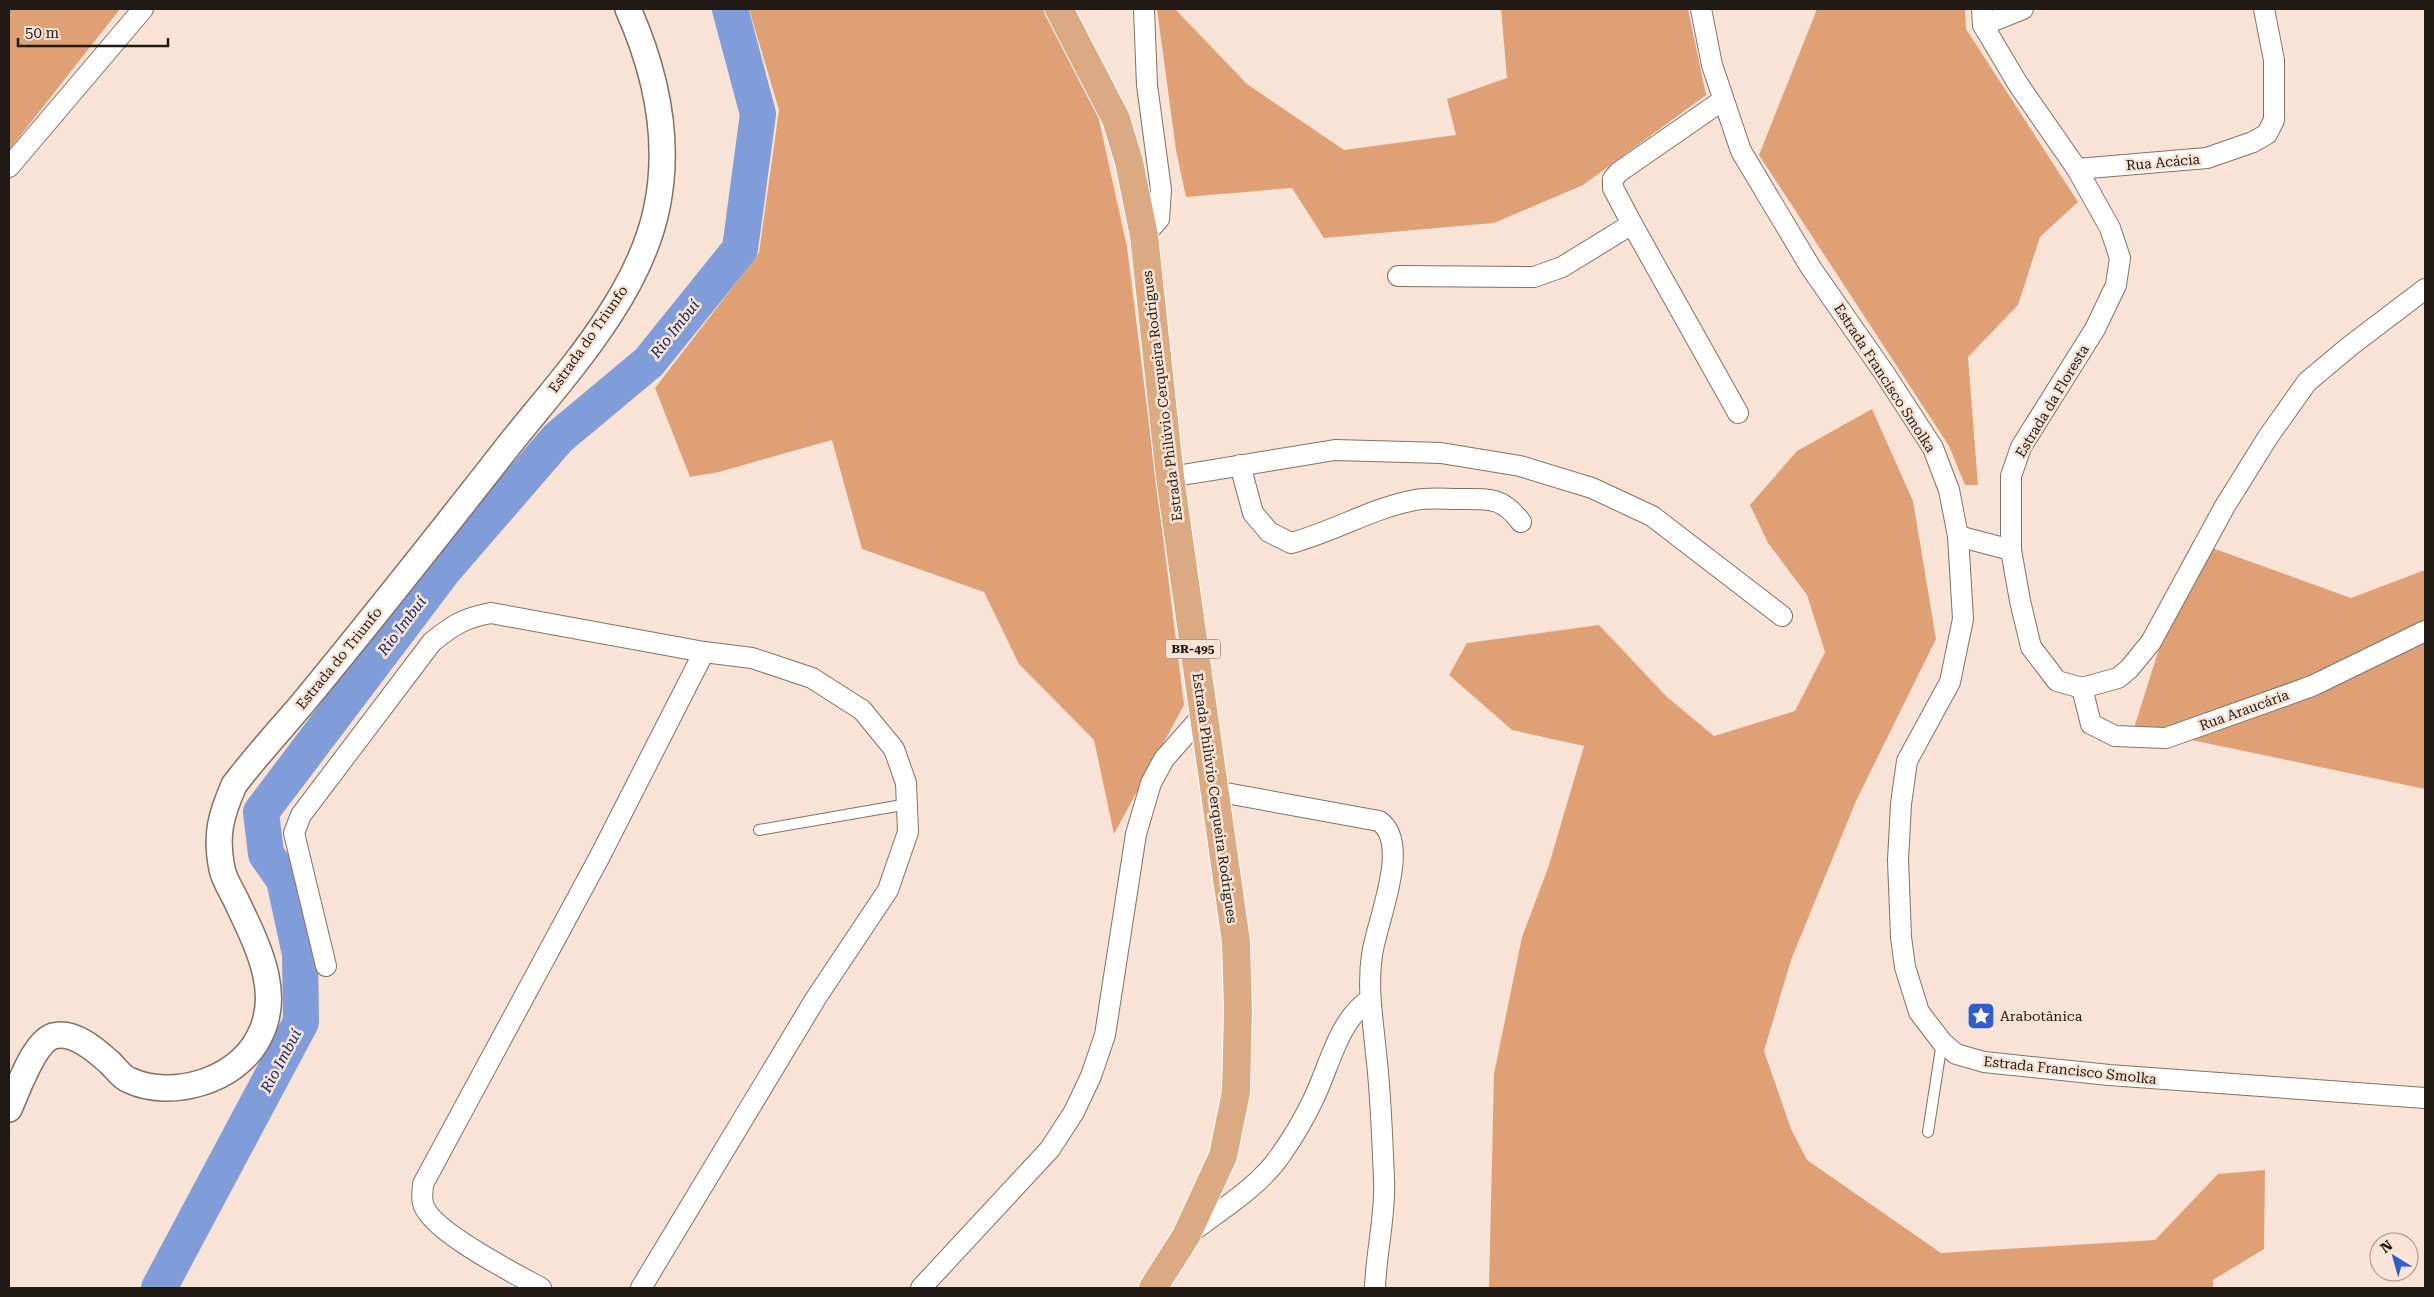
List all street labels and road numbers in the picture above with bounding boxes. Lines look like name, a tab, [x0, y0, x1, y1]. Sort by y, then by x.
street label: Rua Acácia	[2125, 151, 2201, 173]
street label: Estrada Philúvio Cerqueira Rodrigues	[1139, 269, 1185, 522]
street label: Estrada do Triunfo	[545, 283, 631, 395]
street label: Estrada Francisco Smolka	[1831, 301, 1939, 456]
street label: Estrada da Floresta	[2012, 342, 2092, 460]
street label: Estrada do Triunfo	[293, 604, 385, 712]
road number: BR-495	[1166, 640, 1220, 659]
street label: Estrada Philúvio Cerqueira Rodrigues	[1189, 672, 1241, 925]
street label: Rua Araucária	[2197, 686, 2291, 734]
street label: Estrada Francisco Smolka	[1983, 1053, 2158, 1087]

